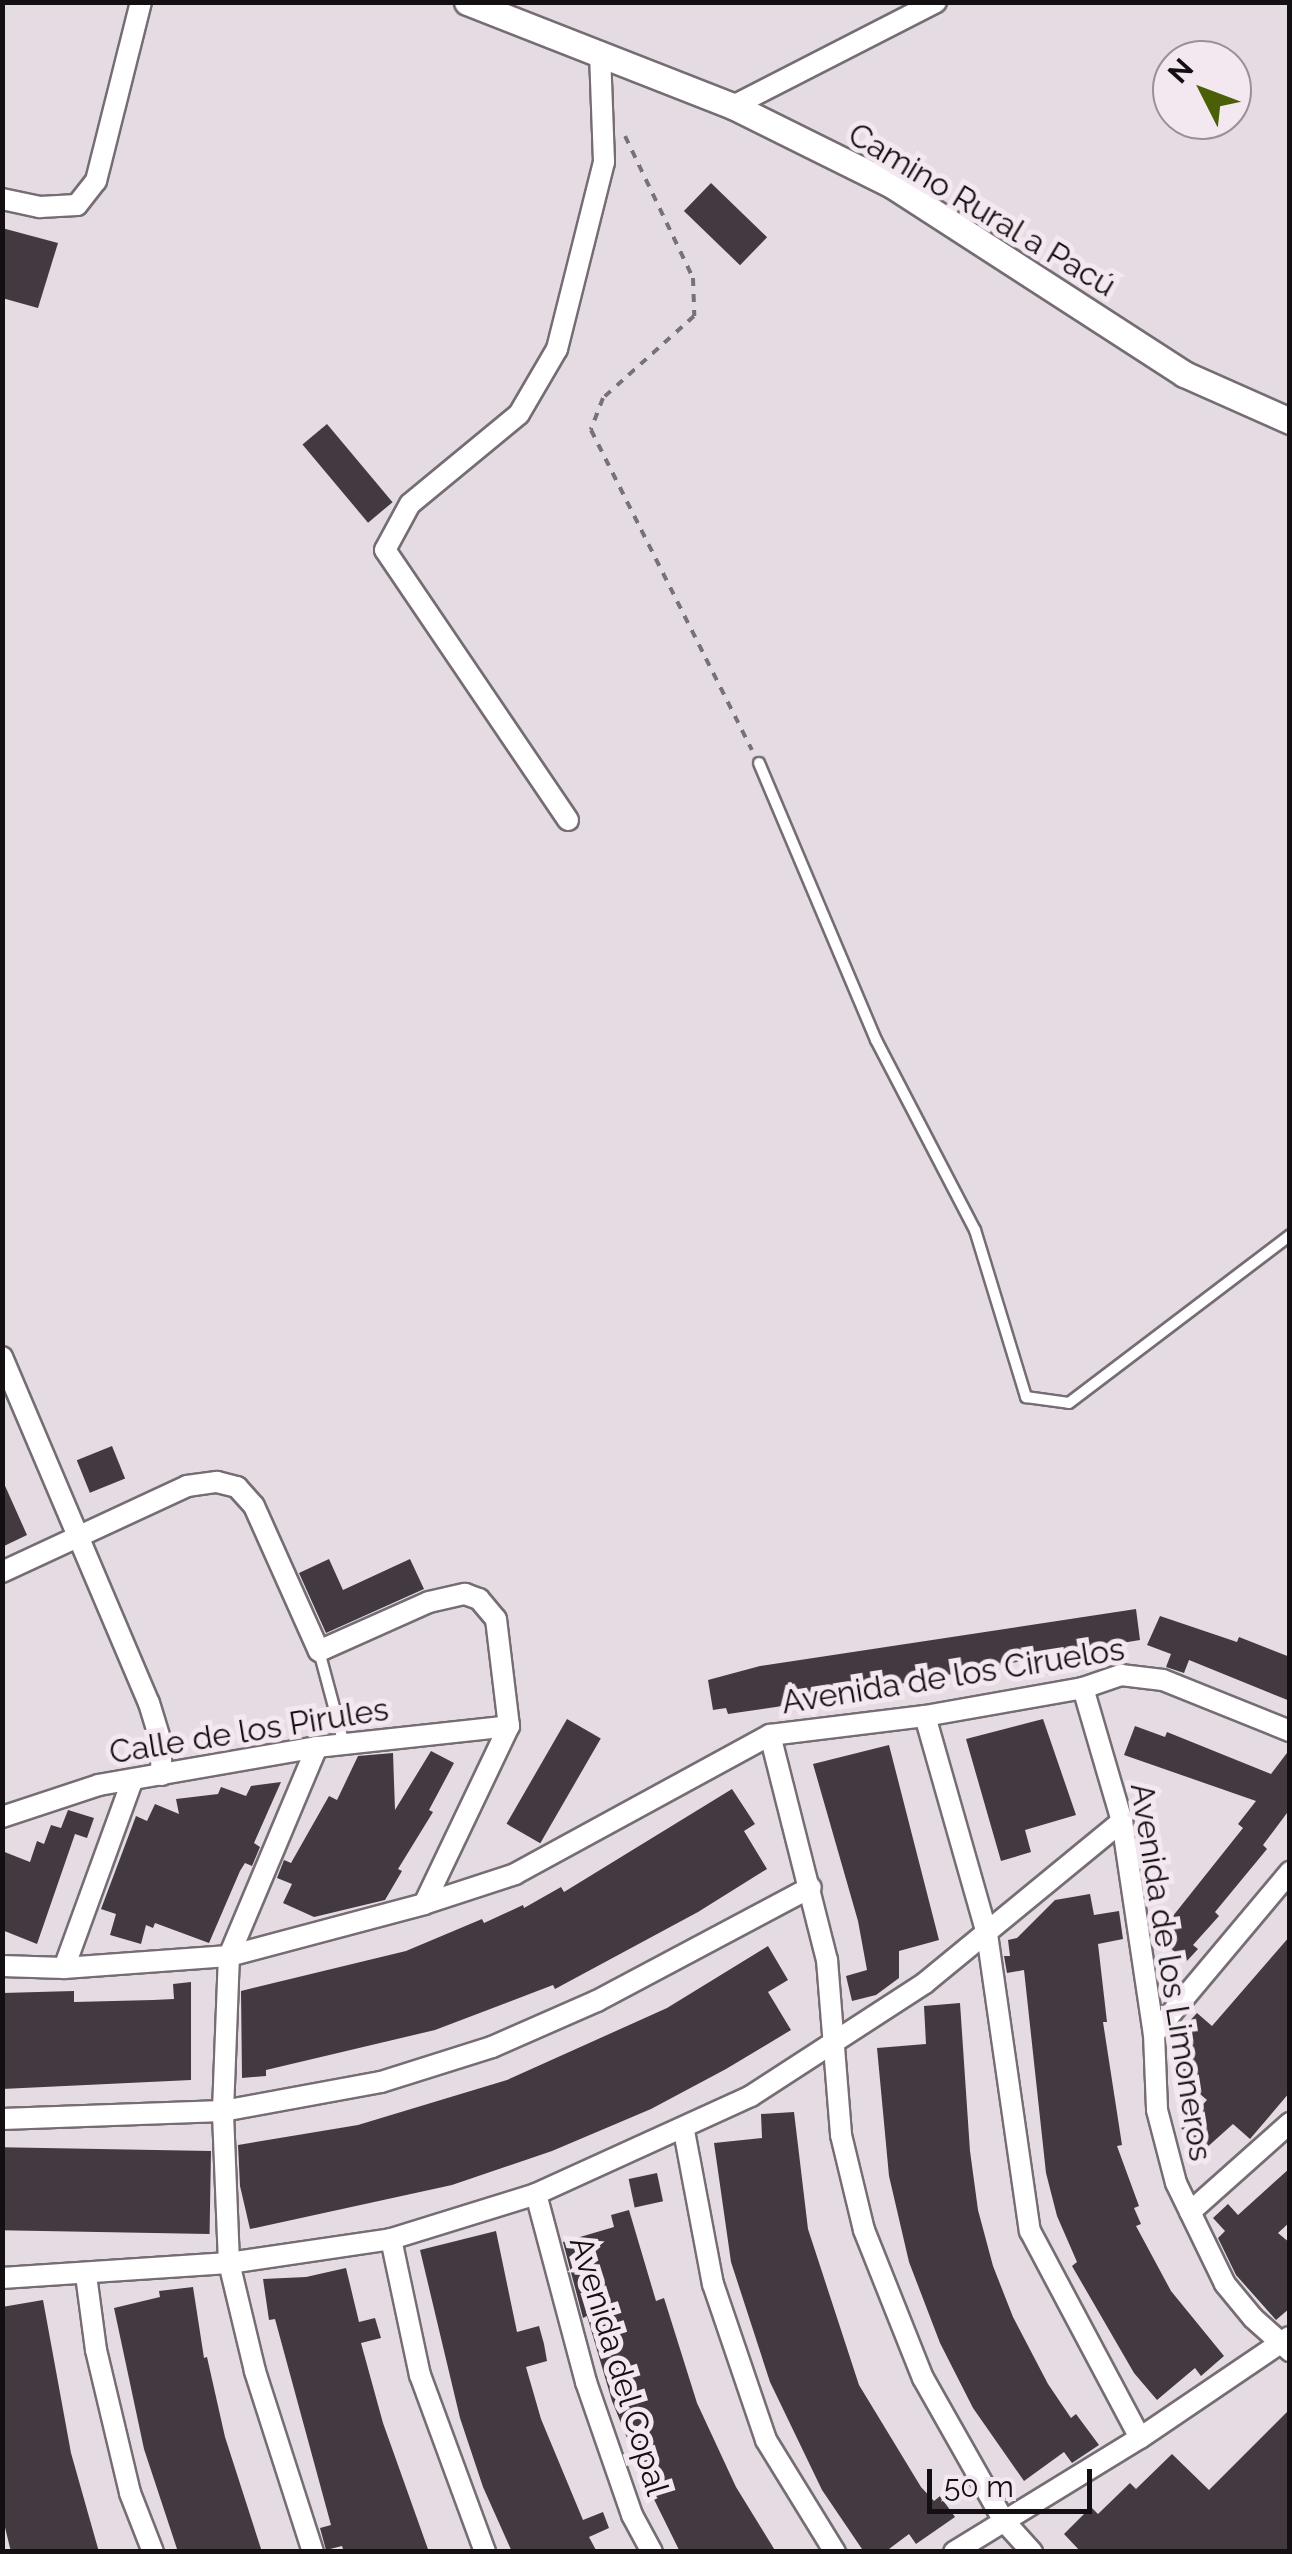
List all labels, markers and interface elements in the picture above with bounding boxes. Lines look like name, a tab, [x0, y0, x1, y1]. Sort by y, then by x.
north arrow	[1152, 40, 1252, 140]
text: N	[1161, 52, 1200, 90]
street label: Camino Rural a Pacú	[841, 115, 1123, 305]
street label: Avenida de los Ciruelos	[779, 1630, 1127, 1722]
street label: Calle de los Pirules	[107, 1690, 391, 1772]
street label: Avenida de los Limoneros	[1122, 1780, 1220, 2164]
street label: Avenida del Copal	[561, 2232, 677, 2500]
scale bar	[932, 2449, 1097, 2511]
text: 50 m	[944, 2469, 1014, 2504]

